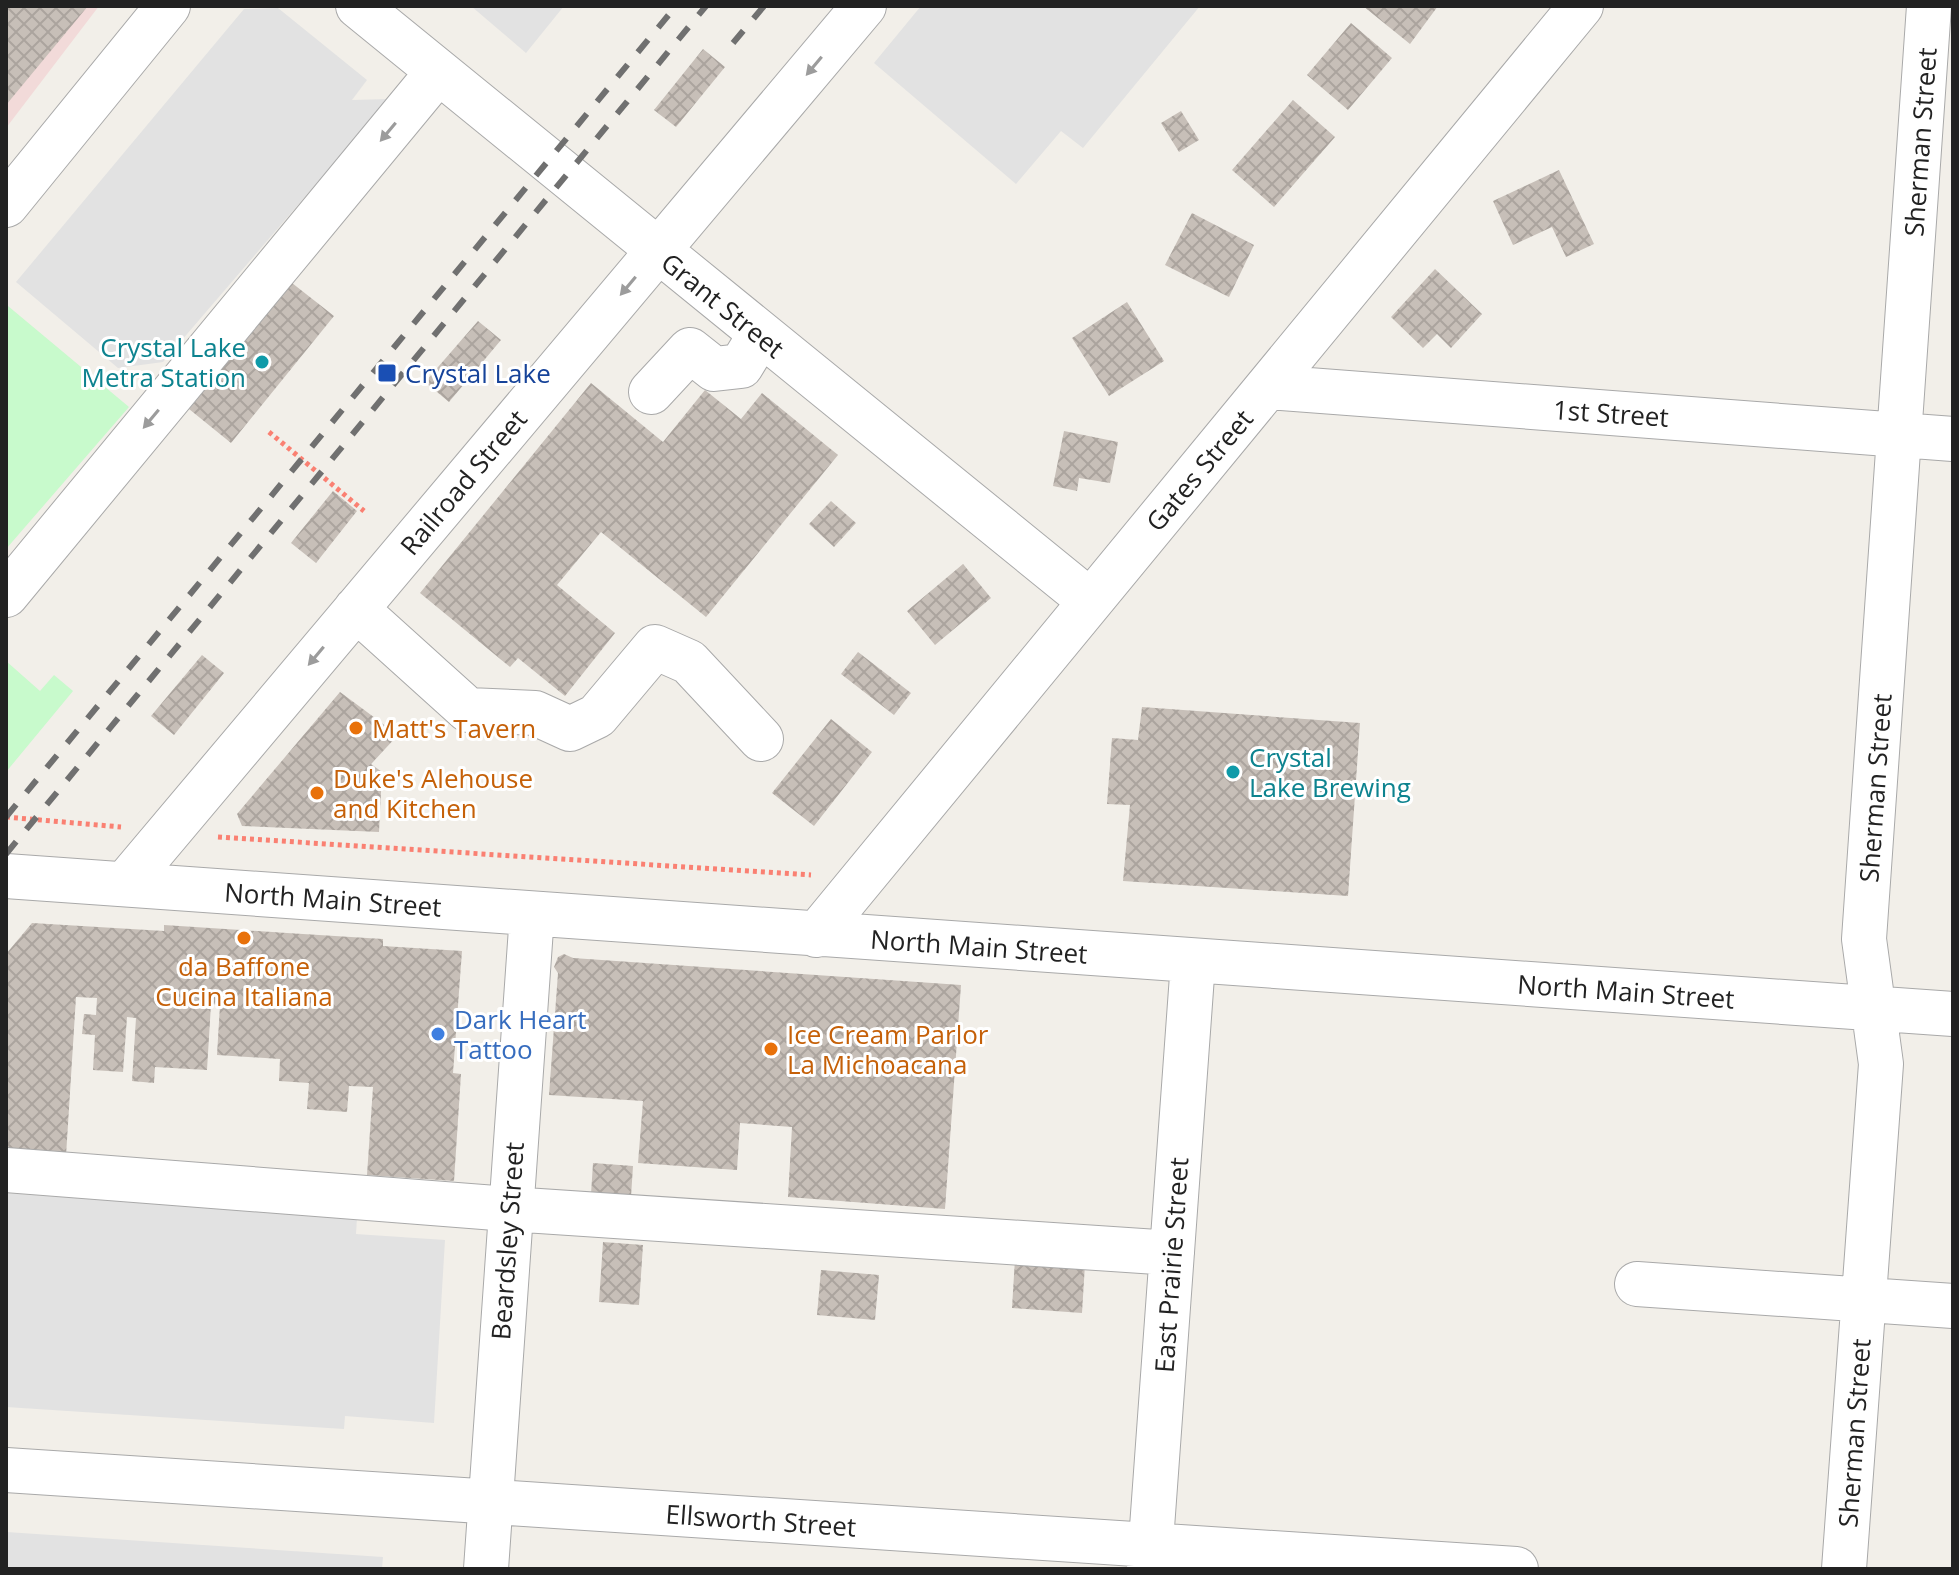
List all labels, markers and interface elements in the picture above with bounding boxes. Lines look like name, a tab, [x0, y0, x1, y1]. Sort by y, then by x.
street label: Sherman Street	[1895, 46, 1945, 238]
one-way arrow	[806, 55, 823, 75]
one-way arrow	[380, 122, 397, 142]
street label: Grant Street	[654, 244, 792, 366]
one-way arrow	[620, 276, 637, 296]
place label: Crystal Lake Metra Station	[82, 329, 246, 395]
marker: Crystal Lake Metra Station	[253, 353, 271, 371]
place label: Crystal Lake	[405, 355, 551, 391]
marker: Crystal Lake	[376, 362, 398, 384]
street label: 1st Street	[1552, 391, 1670, 435]
street label: Gates Street	[1137, 401, 1261, 539]
street label: Railroad Street	[391, 402, 535, 562]
one-way arrow	[143, 408, 160, 428]
one-way arrow	[308, 646, 325, 666]
street label: Sherman Street	[1850, 692, 1900, 884]
place label: Matt's Tavern	[372, 710, 536, 746]
marker: Matt's Tavern	[347, 719, 365, 737]
place label: Crystal Lake Brewing	[1249, 739, 1411, 805]
place label: Duke's Alehouse and Kitchen	[333, 760, 533, 826]
marker: Crystal Lake Brewing	[1224, 763, 1242, 781]
marker: Duke's Alehouse and Kitchen	[308, 784, 326, 802]
street label: North Main Street	[223, 873, 443, 925]
street label: North Main Street	[869, 920, 1089, 972]
marker: da Baffone Cucina Italiana	[235, 929, 253, 947]
place label: da Baffone Cucina Italiana	[155, 948, 333, 1014]
street label: North Main Street	[1516, 965, 1736, 1017]
place label: Dark Heart Tattoo	[454, 1001, 586, 1067]
place label: Ice Cream Parlor La Michoacana	[787, 1016, 989, 1082]
marker: Dark Heart Tattoo	[429, 1025, 447, 1043]
marker: Ice Cream Parlor La Michoacana	[762, 1040, 780, 1058]
street label: Beardsley Street	[482, 1141, 532, 1341]
street label: East Prairie Street	[1146, 1156, 1196, 1374]
street label: Sherman Street	[1829, 1337, 1879, 1529]
street label: Ellsworth Street	[664, 1495, 858, 1545]

